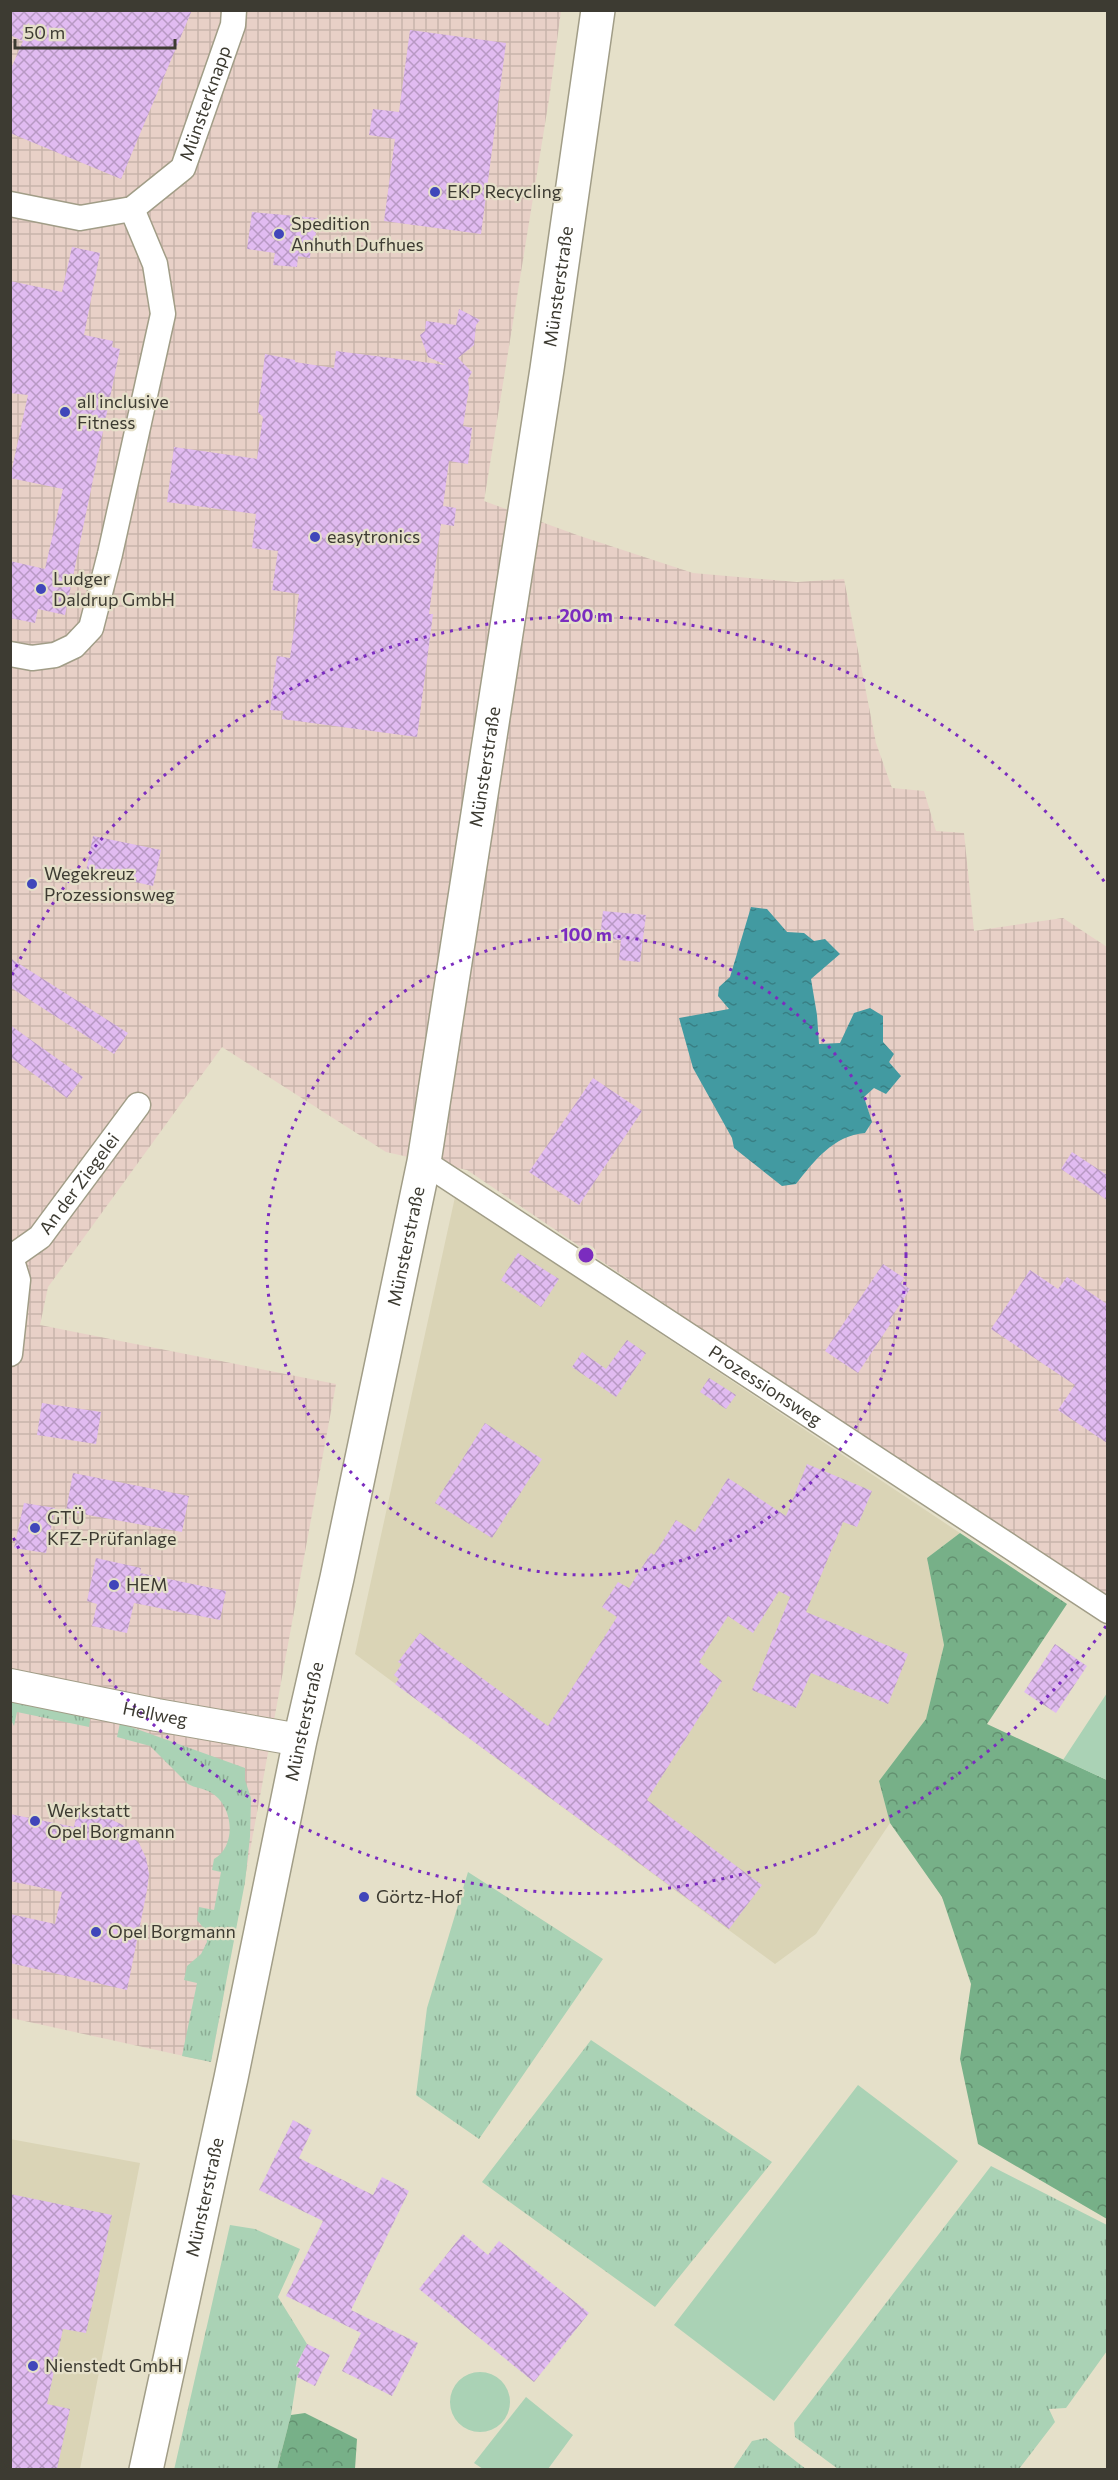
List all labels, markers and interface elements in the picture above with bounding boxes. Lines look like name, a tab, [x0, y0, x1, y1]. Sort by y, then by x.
scale bar	[15, 12, 176, 50]
text: 50 m	[24, 21, 65, 43]
street label: Münsterknapp	[174, 43, 235, 164]
place label: EKP Recycling	[447, 180, 562, 202]
marker: EKP Recycling	[428, 185, 442, 199]
place label: Spedition Anhuth Dufhues	[291, 212, 424, 255]
street label: Münsterstraße	[538, 225, 577, 348]
marker: Spedition Anhuth Dufhues	[272, 227, 286, 241]
place label: all inclusive Fitness	[77, 390, 169, 433]
marker: all inclusive Fitness	[58, 405, 72, 419]
place label: easytronics	[327, 525, 420, 547]
marker: easytronics	[308, 530, 322, 544]
place label: Ludger Daldrup GmbH	[53, 567, 175, 610]
marker: Ludger Daldrup GmbH	[34, 582, 48, 596]
text: 200 m	[559, 604, 613, 626]
street label: Münsterstraße	[464, 705, 504, 829]
place label: Wegekreuz Prozessionsweg	[44, 862, 175, 905]
marker: Wegekreuz Prozessionsweg	[25, 877, 39, 891]
text: 100 m	[560, 923, 612, 945]
street label: An der Ziegelei	[34, 1128, 123, 1238]
street label: Münsterstraße	[382, 1184, 429, 1308]
centre of rings	[576, 1245, 596, 1265]
street label: Prozessionsweg	[705, 1340, 827, 1430]
place label: GTÜ KFZ-Prüfanlage	[47, 1506, 176, 1549]
marker: GTÜ KFZ-Prüfanlage	[28, 1521, 42, 1535]
place label: HEM	[126, 1573, 167, 1595]
marker: HEM	[107, 1578, 121, 1592]
street label: Münsterstraße	[280, 1660, 328, 1783]
street label: Hellweg	[121, 1696, 190, 1730]
place label: Werkstatt Opel Borgmann	[47, 1799, 175, 1842]
marker: Werkstatt Opel Borgmann	[28, 1814, 42, 1828]
place label: Görtz-Hof	[376, 1885, 463, 1907]
marker: Görtz-Hof	[357, 1890, 371, 1904]
place label: Opel Borgmann	[108, 1920, 236, 1942]
marker: Opel Borgmann	[89, 1925, 103, 1939]
street label: Münsterstraße	[180, 2135, 228, 2259]
place label: Nienstedt GmbH	[45, 2354, 182, 2376]
marker: Nienstedt GmbH	[26, 2359, 40, 2373]

